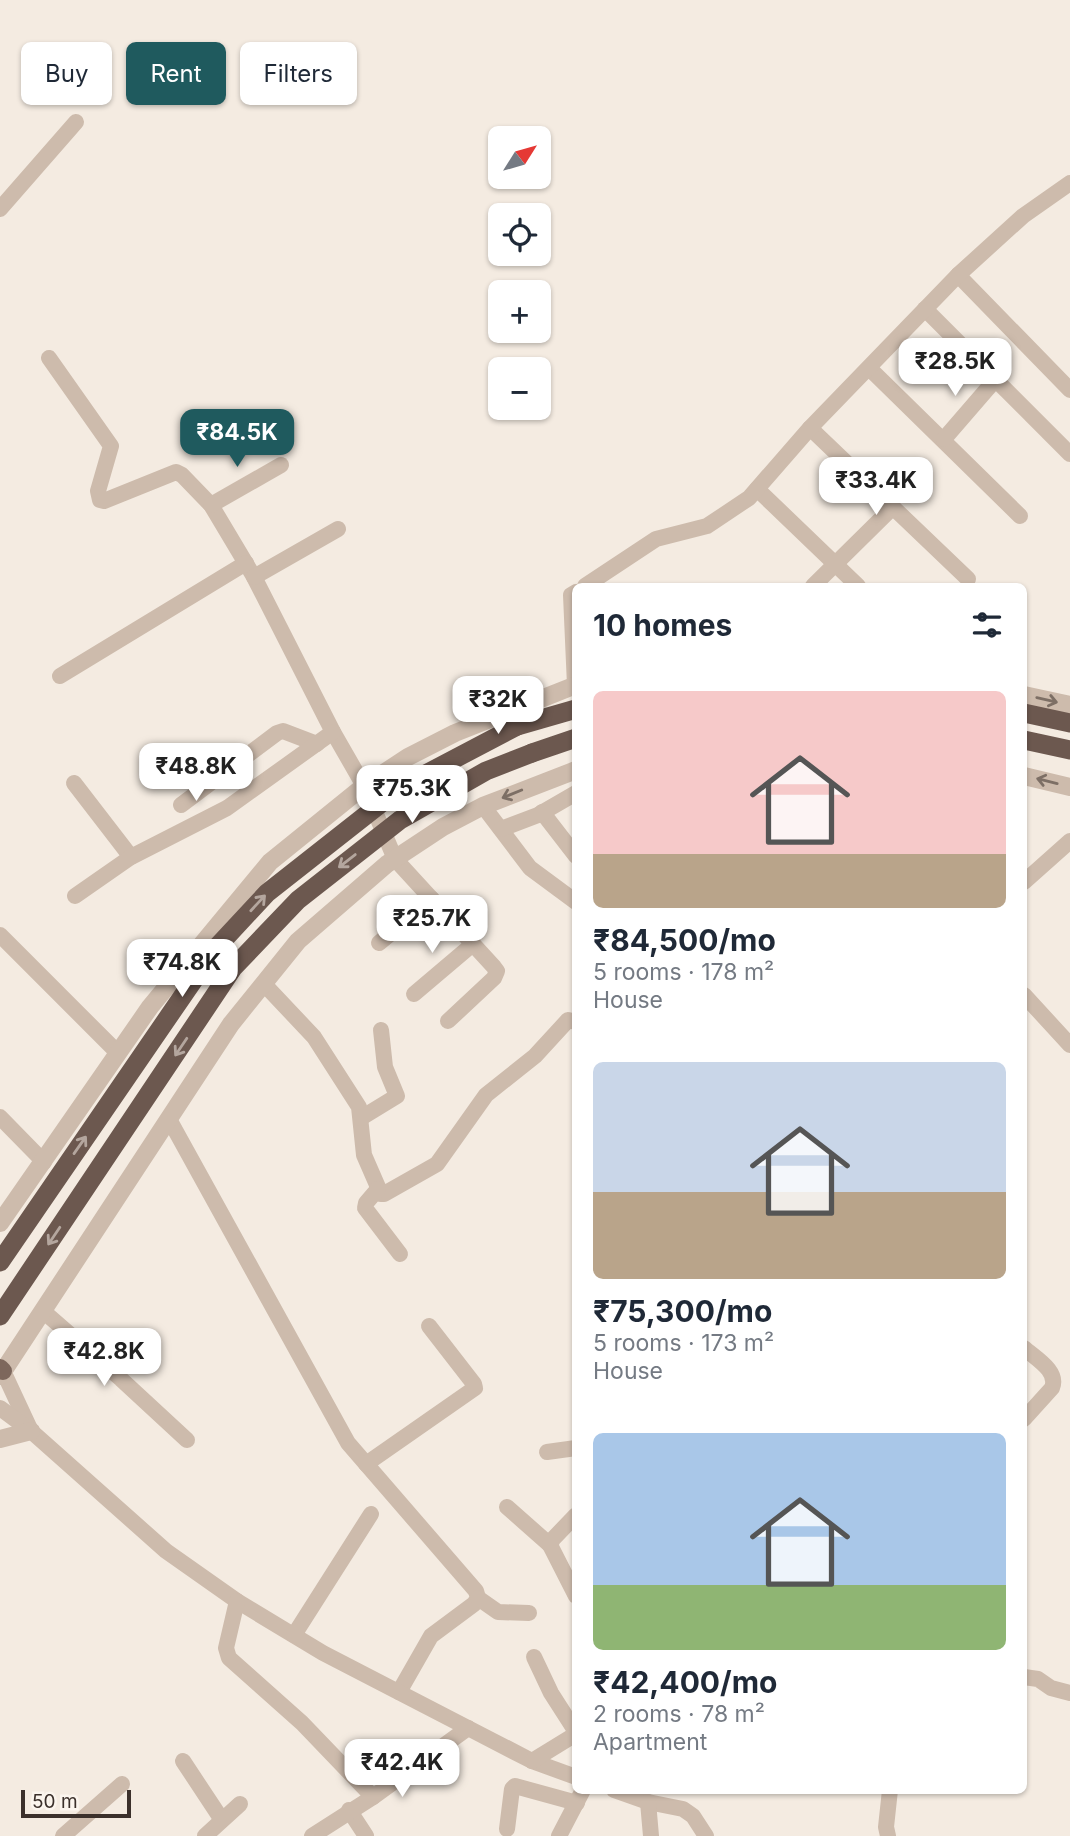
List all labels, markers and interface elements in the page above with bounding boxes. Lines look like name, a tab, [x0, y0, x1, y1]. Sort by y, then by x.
chip: Buy	[21, 42, 112, 105]
chip: Rent	[126, 42, 226, 105]
chip: Filters	[240, 42, 357, 105]
north arrow	[488, 126, 551, 189]
map controls	[488, 126, 551, 420]
button: locate	[488, 203, 551, 266]
button: +	[488, 280, 551, 343]
pin: ₹28.5K	[898, 338, 1012, 398]
text: ₹28.5K	[915, 347, 995, 375]
button: −	[488, 357, 551, 420]
pin: ₹84.5K	[180, 410, 294, 469]
text: ₹84.5K	[196, 418, 278, 446]
pin: ₹33.4K	[819, 458, 933, 517]
text: ₹33.4K	[835, 466, 917, 494]
icon: filters	[968, 606, 1006, 644]
text: 10 homes	[593, 607, 732, 643]
pin: ₹32K	[457, 676, 539, 736]
text: ₹32K	[468, 685, 528, 713]
one-way arrow	[1035, 694, 1058, 707]
icon: home	[737, 737, 863, 863]
pin: ₹48.8K	[139, 744, 253, 803]
text: ₹48.8K	[155, 752, 237, 780]
pin: ₹75.3K	[355, 766, 469, 825]
text: ₹75.3K	[372, 774, 452, 802]
one-way arrow	[1036, 774, 1059, 787]
one-way arrow	[502, 789, 523, 802]
one-way arrow	[339, 853, 357, 869]
one-way arrow	[250, 894, 266, 912]
pin: ₹25.7K	[375, 895, 489, 955]
text: ₹25.7K	[393, 904, 471, 932]
text: ₹84,500/mo	[593, 922, 776, 958]
pin: ₹74.8K	[125, 940, 239, 999]
text: ₹74.8K	[143, 948, 221, 976]
text: 5 rooms · 178 m²	[593, 958, 774, 986]
text: House	[593, 986, 663, 1014]
one-way arrow	[173, 1037, 188, 1056]
icon: home	[737, 1108, 863, 1234]
one-way arrow	[73, 1135, 87, 1155]
one-way arrow	[47, 1226, 61, 1245]
text: ₹75,300/mo	[593, 1293, 772, 1329]
pin: ₹42.8K	[47, 1328, 161, 1388]
text: 5 rooms · 173 m²	[593, 1329, 774, 1357]
text: ₹42.8K	[63, 1337, 145, 1365]
text: House	[593, 1357, 663, 1385]
icon: home	[737, 1479, 863, 1605]
text: ₹42,400/mo	[593, 1664, 778, 1700]
text: 2 rooms · 78 m²	[593, 1700, 765, 1728]
text: Apartment	[593, 1728, 707, 1756]
pin: ₹42.4K	[345, 1740, 459, 1799]
text: ₹42.4K	[361, 1748, 443, 1776]
scale bar	[21, 1787, 131, 1819]
text: 50 m	[32, 1790, 78, 1813]

